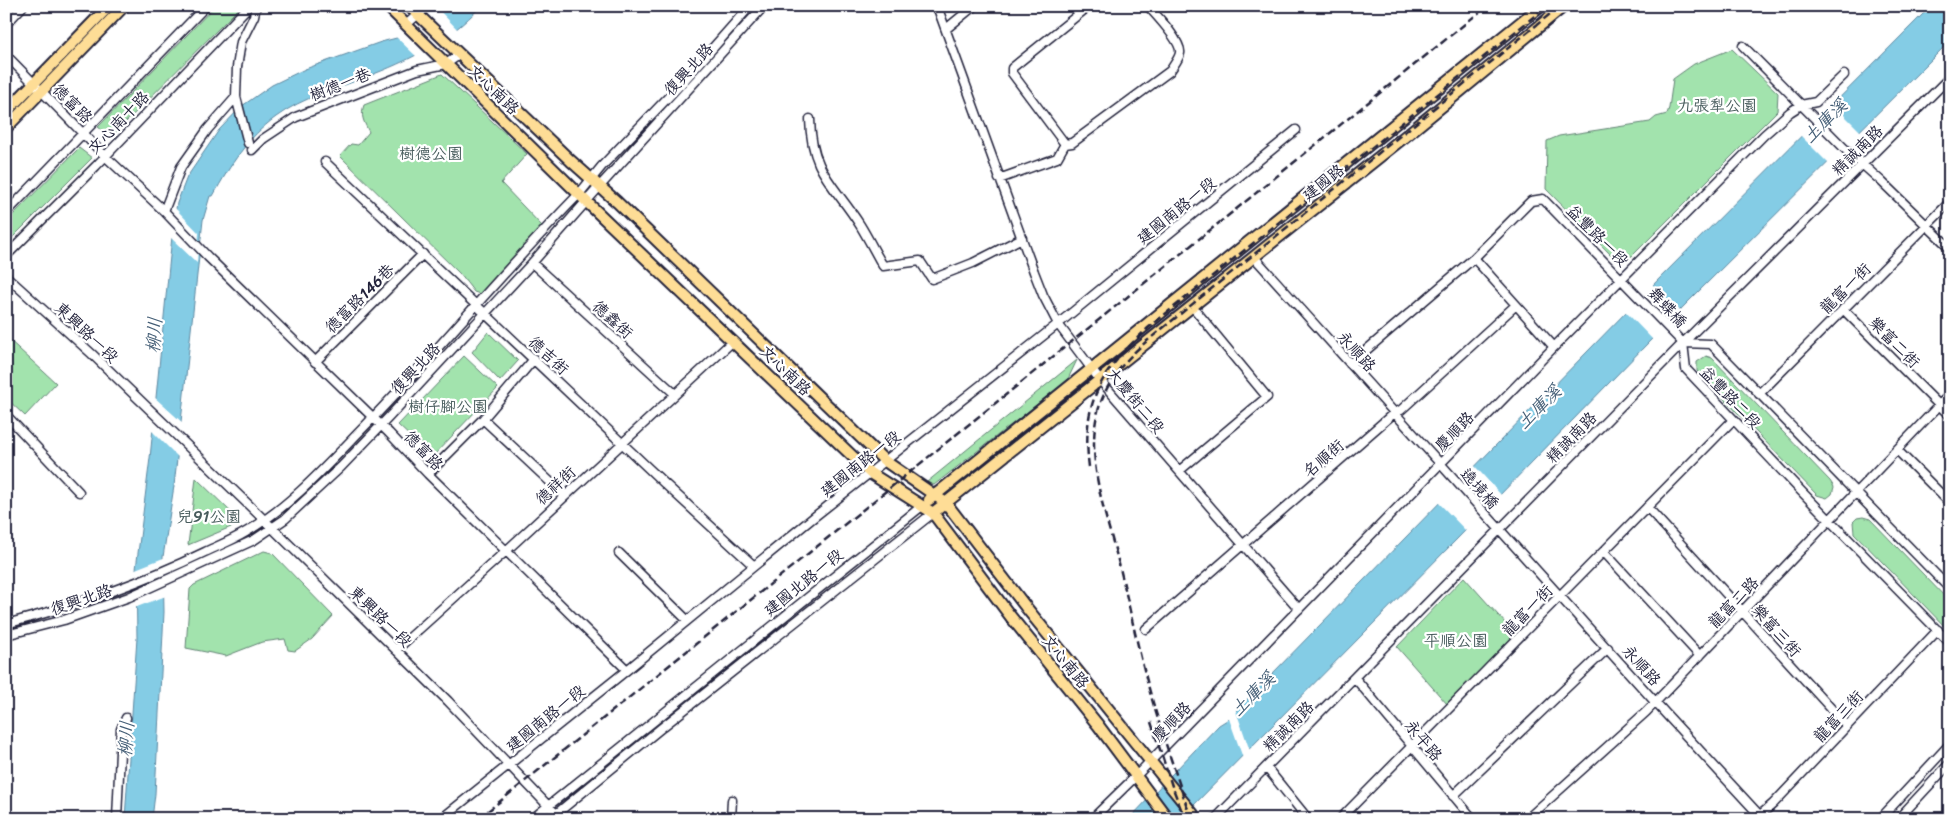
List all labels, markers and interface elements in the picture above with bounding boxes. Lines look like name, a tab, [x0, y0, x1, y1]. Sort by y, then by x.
street label: 復興北路	[656, 36, 721, 103]
street label: 文心南路	[461, 57, 527, 122]
street label: 樹德一巷	[305, 59, 375, 109]
street label: 德富路	[45, 76, 100, 131]
street label: 文心南十路	[80, 83, 157, 161]
water label: 土庫溪	[1795, 90, 1856, 151]
park label: 九張犁公園	[1677, 91, 1757, 120]
street label: 精誠南路	[1824, 117, 1890, 183]
park label: 樹德公園	[399, 139, 463, 168]
street label: 建國路	[1296, 156, 1351, 209]
street label: 建國南路一段	[1130, 169, 1223, 252]
street label: 益豐路一段	[1559, 197, 1636, 274]
street label: 龍富一街	[1812, 255, 1878, 321]
street label: 德富路146巷	[317, 256, 401, 340]
street label: 舞蝶橋	[1641, 280, 1695, 335]
street label: 德鑫街	[585, 293, 640, 346]
street label: 東興路一段	[48, 294, 126, 370]
street label: 樂富二街	[1862, 309, 1928, 375]
water label: 柳川	[136, 315, 172, 354]
street label: 永順路	[1330, 324, 1383, 379]
street label: 德吉街	[521, 328, 576, 382]
street label: 復興北路	[383, 335, 448, 402]
street label: 文心南路	[753, 338, 819, 403]
street label: 益豐路二段	[1692, 358, 1769, 436]
street label: 大慶街二段	[1099, 360, 1172, 440]
water label: 土庫溪	[1509, 376, 1570, 437]
park label: 樹仔腳公園	[408, 392, 488, 421]
street label: 慶順路	[1427, 404, 1481, 459]
street label: 精誠南路	[1539, 404, 1604, 470]
street label: 建國南路一段	[814, 422, 907, 504]
street label: 德富路	[397, 423, 451, 478]
street label: 名順街	[1296, 432, 1351, 485]
street label: 德祥街	[528, 458, 583, 512]
street label: 遶境橋	[1453, 461, 1506, 516]
park label: 兒91公園	[177, 502, 241, 531]
street label: 建國北路一段	[757, 541, 850, 624]
street label: 龍富二路	[1701, 569, 1766, 635]
street label: 復興北路	[46, 575, 116, 624]
street label: 龍富一街	[1495, 577, 1560, 643]
street label: 東興路一段	[342, 578, 420, 655]
street label: 樂富三街	[1744, 597, 1809, 664]
park label: 平順公園	[1424, 626, 1488, 655]
street label: 文心南路	[1034, 627, 1097, 695]
street label: 永順路	[1615, 638, 1668, 693]
water label: 土庫溪	[1223, 663, 1284, 724]
street label: 建國南路一段	[499, 677, 592, 760]
street label: 龍富三街	[1806, 683, 1871, 750]
street label: 精誠南路	[1255, 693, 1321, 759]
street label: 慶順路	[1144, 694, 1198, 749]
street label: 永平路	[1397, 713, 1450, 768]
water label: 柳川	[108, 719, 144, 758]

